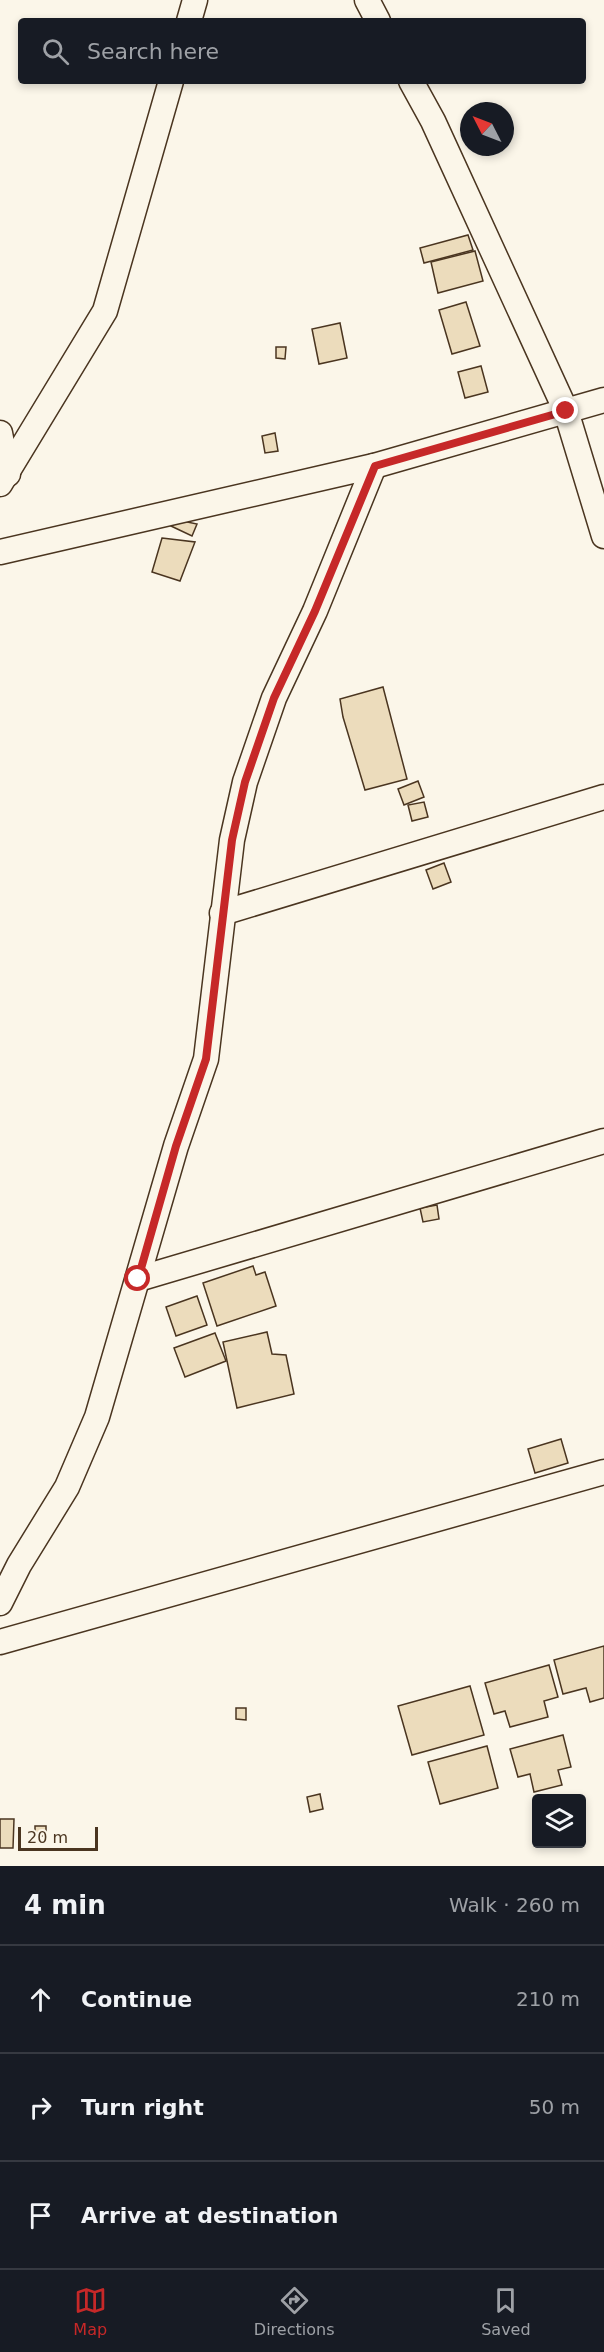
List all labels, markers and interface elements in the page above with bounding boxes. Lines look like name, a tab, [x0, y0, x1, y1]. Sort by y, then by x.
search box	[18, 18, 586, 84]
icon: search	[39, 35, 72, 68]
text: Search here	[87, 39, 219, 64]
north arrow	[460, 102, 514, 156]
route end	[552, 397, 578, 423]
route start	[124, 1265, 150, 1291]
map controls	[532, 1794, 586, 1848]
button: layers	[532, 1794, 586, 1848]
scale bar	[18, 1824, 98, 1852]
text: 20 m	[27, 1828, 68, 1847]
text: 4 min	[24, 1890, 106, 1920]
text: Walk · 260 m	[449, 1893, 580, 1917]
icon: ahead	[24, 1983, 57, 2016]
text: Continue	[81, 1987, 192, 2012]
text: 210 m	[516, 1987, 580, 2011]
icon: right	[24, 2091, 57, 2124]
text: Turn right	[81, 2095, 204, 2120]
text: 50 m	[529, 2095, 580, 2119]
icon: arrive	[24, 2199, 57, 2232]
text: Arrive at destination	[81, 2203, 338, 2228]
tab: Map	[73, 2284, 107, 2339]
tab: Directions	[254, 2284, 334, 2339]
tab: Saved	[481, 2284, 531, 2339]

